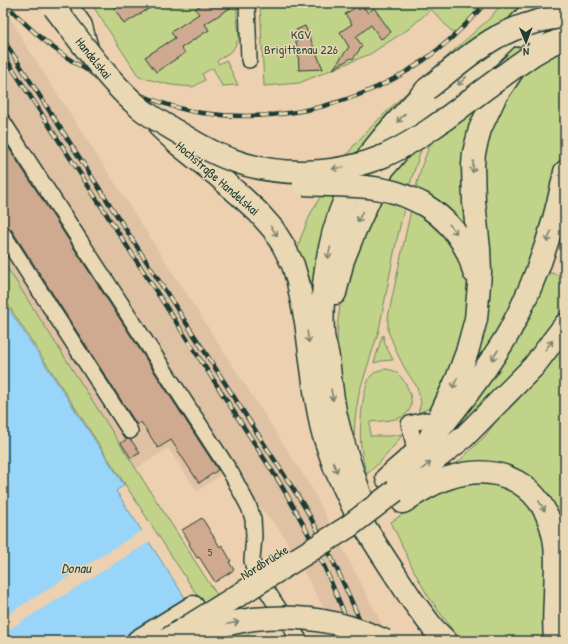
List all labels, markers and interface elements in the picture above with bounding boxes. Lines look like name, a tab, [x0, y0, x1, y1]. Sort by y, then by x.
north arrow	[506, 22, 546, 62]
park label: KGV Brigittenau 226	[264, 25, 338, 58]
street label: Handelskai	[72, 33, 116, 83]
text: N	[523, 45, 529, 59]
one-way arrow	[457, 76, 467, 85]
one-way arrow	[396, 113, 406, 123]
street label: Hochstraße Handelskai	[172, 137, 264, 219]
one-way arrow	[470, 160, 477, 173]
one-way arrow	[332, 164, 345, 172]
one-way arrow	[356, 211, 363, 223]
one-way arrow	[449, 224, 457, 235]
one-way arrow	[270, 225, 278, 236]
one-way arrow	[545, 230, 552, 243]
one-way arrow	[325, 246, 333, 259]
one-way arrow	[304, 330, 312, 343]
one-way arrow	[545, 340, 554, 351]
one-way arrow	[490, 349, 498, 361]
one-way arrow	[451, 376, 458, 388]
one-way arrow	[328, 388, 336, 401]
one-way arrow	[331, 460, 339, 472]
one-way arrow	[421, 462, 432, 471]
one-way arrow	[538, 501, 546, 512]
street label: Nordbrücke	[237, 540, 291, 584]
house number: 5	[208, 545, 213, 559]
water label: Donau	[61, 558, 92, 577]
one-way arrow	[226, 619, 239, 627]

